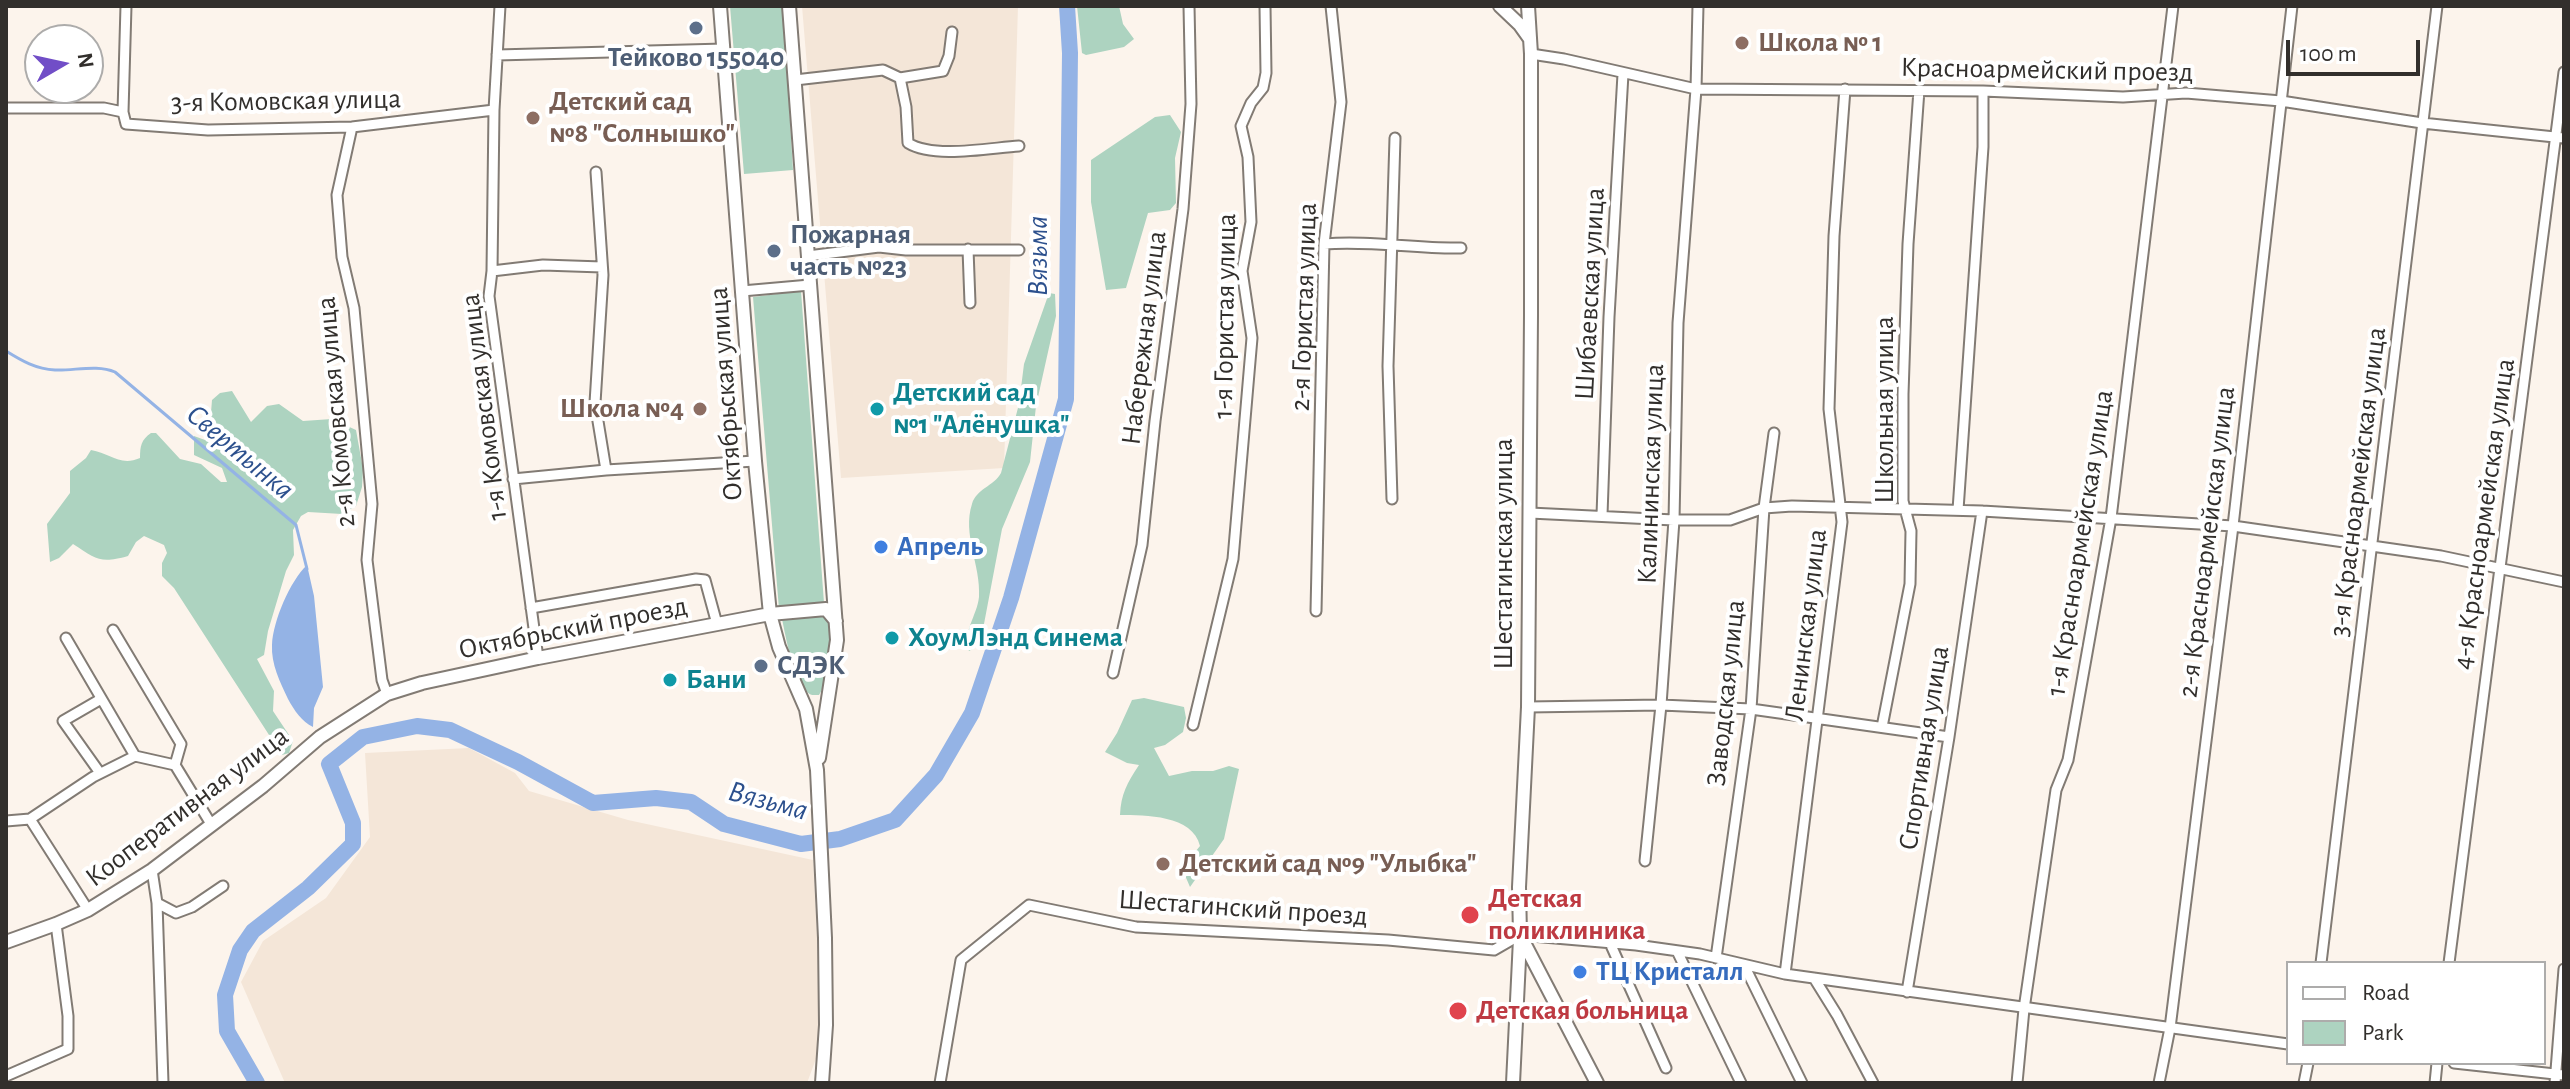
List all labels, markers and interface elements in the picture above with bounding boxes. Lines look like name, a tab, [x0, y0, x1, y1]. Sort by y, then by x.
marker: Тейково 155040	[687, 19, 705, 37]
north arrow	[24, 24, 104, 104]
scale bar	[2290, 24, 2424, 74]
place label: Школа № 1	[1758, 26, 1882, 60]
marker: Школа № 1	[1733, 34, 1751, 52]
place label: Тейково 155040	[608, 41, 784, 75]
text: 100 m	[2300, 42, 2357, 66]
text: N	[74, 51, 98, 70]
street label: Красноармейский проезд	[1900, 51, 2194, 89]
street label: 3-я Комовская улица	[171, 82, 401, 120]
place label: Детский сад №8 "Солнышко"	[549, 85, 735, 151]
marker: Детский сад №8 "Солнышко"	[524, 109, 542, 127]
street label: Шибаевская улица	[1568, 187, 1612, 401]
street label: 2-я Гористая улица	[1284, 202, 1324, 412]
street label: 1-я Гористая улица	[1206, 213, 1244, 419]
water label: Вязьма	[1020, 216, 1056, 296]
place label: Пожарная часть №23	[790, 218, 911, 284]
street label: Набережная улица	[1114, 229, 1174, 447]
marker: Пожарная часть №23	[765, 242, 783, 260]
street label: Октябрьская улица	[702, 286, 750, 502]
street label: 1-я Комовская улица	[453, 292, 515, 522]
street label: 2-я Комовская улица	[309, 295, 363, 529]
street label: Школьная улица	[1868, 316, 1902, 504]
street label: 3-я Красноармейская улица	[2322, 325, 2394, 639]
street label: 4-я Красноармейская улица	[2446, 356, 2522, 672]
street label: Калининская улица	[1630, 363, 1672, 585]
place label: Детский сад №1 "Алёнушка"	[893, 376, 1070, 442]
street label: 2-я Красноармейская улица	[2171, 385, 2243, 699]
street label: 1-я Красноармейская улица	[2039, 387, 2121, 699]
place label: Школа №4	[560, 392, 684, 426]
water label: Свертынка	[179, 396, 301, 508]
marker: Школа №4	[691, 400, 709, 418]
marker: Детский сад №1 "Алёнушка"	[868, 400, 886, 418]
street label: Шестагинская улица	[1487, 438, 1521, 670]
street label: Ленинская улица	[1778, 527, 1834, 723]
place label: Апрель	[897, 530, 983, 564]
marker: Апрель	[872, 538, 890, 556]
street label: Октябрьский проезд	[456, 589, 690, 667]
street label: Заводская улица	[1699, 598, 1753, 788]
place label: ХоумЛэнд Синема	[908, 621, 1123, 655]
marker: ХоумЛэнд Синема	[883, 629, 901, 647]
street label: Спортивная улица	[1891, 643, 1957, 853]
place label: СДЭК	[777, 649, 845, 683]
marker: СДЭК	[752, 657, 770, 675]
place label: Бани	[686, 663, 747, 697]
marker: Бани	[661, 671, 679, 689]
street label: Кооперативная улица	[79, 720, 295, 894]
water label: Вязьма	[724, 773, 812, 829]
place label: Детский сад №9 "Улыбка"	[1179, 847, 1477, 881]
marker: Детский сад №9 "Улыбка"	[1154, 855, 1172, 873]
place label: Детская поликлиника	[1488, 882, 1646, 948]
street label: Шестагинский проезд	[1117, 883, 1369, 933]
marker: Детская поликлиника	[1459, 904, 1481, 926]
place label: ТЦ Кристалл	[1596, 955, 1744, 989]
legend	[2286, 961, 2546, 1065]
marker: ТЦ Кристалл	[1571, 963, 1589, 981]
text: Road	[2362, 981, 2410, 1005]
place label: Детская больница	[1476, 994, 1689, 1028]
marker: Детская больница	[1447, 1000, 1469, 1022]
text: Park	[2362, 1021, 2403, 1045]

